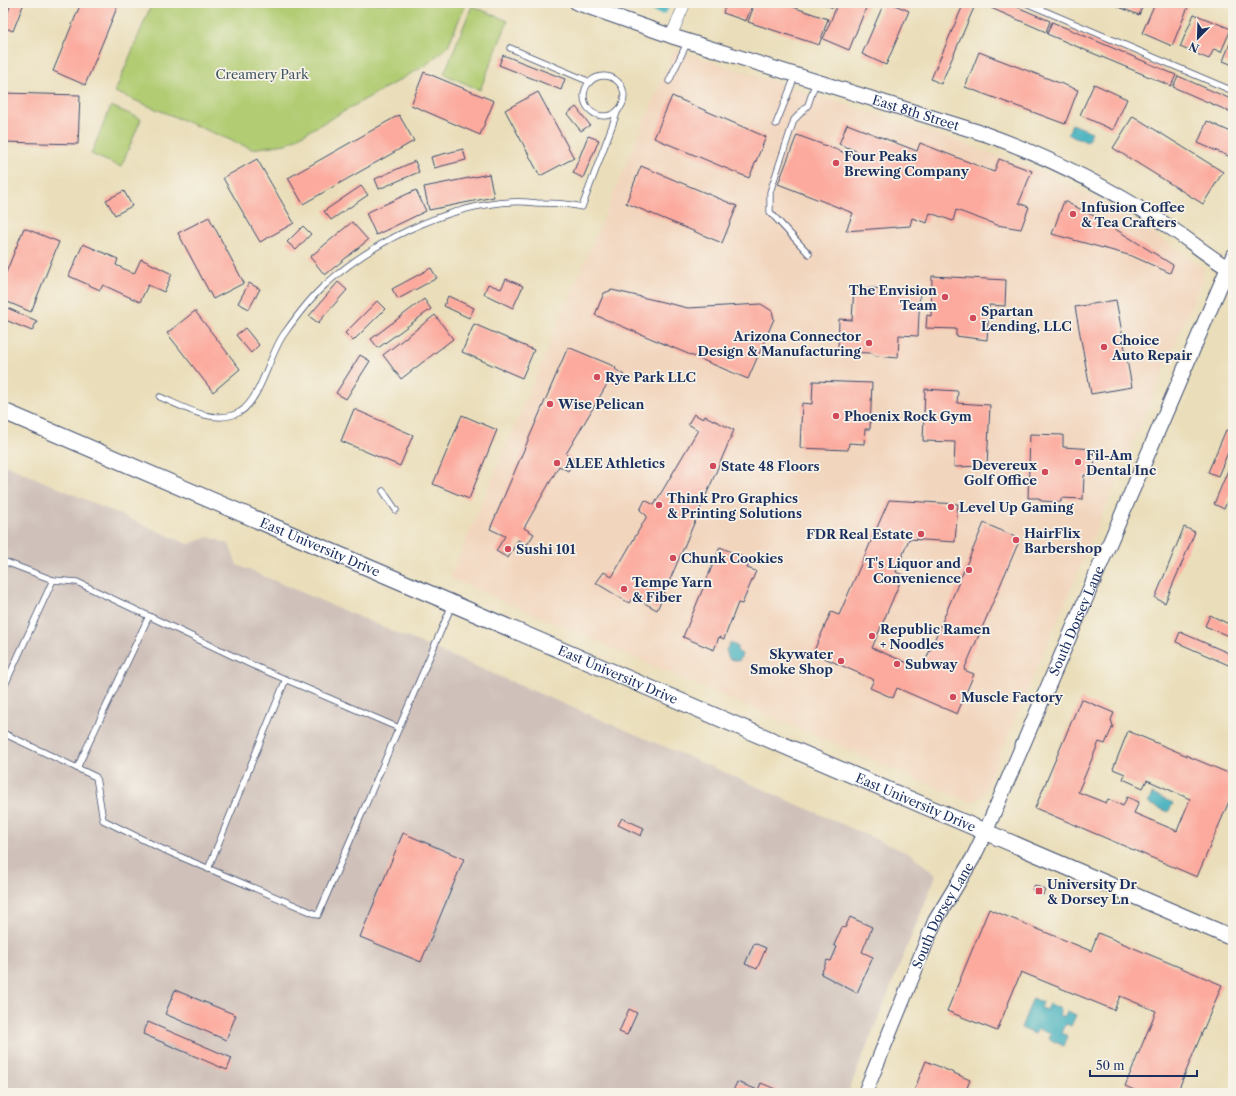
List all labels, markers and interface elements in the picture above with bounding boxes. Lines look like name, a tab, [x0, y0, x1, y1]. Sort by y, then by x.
north arrow	[1178, 18, 1218, 58]
text: N	[1187, 39, 1201, 56]
park label: Creamery Park	[216, 66, 309, 82]
street label: East 8th Street	[870, 91, 962, 134]
place label: Four Peaks Brewing Company	[844, 148, 970, 179]
marker: Four Peaks Brewing Company	[831, 158, 841, 168]
place label: Infusion Coffee & Tea Crafters	[1081, 199, 1185, 230]
marker: Infusion Coffee & Tea Crafters	[1068, 209, 1078, 219]
place label: The Envision Team	[849, 282, 937, 313]
marker: The Envision Team	[940, 292, 950, 302]
place label: Spartan Lending, LLC	[981, 303, 1072, 334]
marker: Spartan Lending, LLC	[968, 313, 978, 323]
place label: Arizona Connector Design & Manufacturing	[698, 328, 862, 359]
place label: Choice Auto Repair	[1111, 332, 1193, 363]
marker: Arizona Connector Design & Manufacturing	[864, 338, 874, 348]
marker: Choice Auto Repair	[1099, 342, 1109, 352]
place label: Rye Park LLC	[605, 369, 696, 385]
marker: Rye Park LLC	[592, 372, 602, 382]
place label: Wise Pelican	[557, 396, 644, 412]
marker: Wise Pelican	[545, 399, 555, 409]
place label: Phoenix Rock Gym	[844, 408, 972, 424]
marker: Phoenix Rock Gym	[831, 411, 841, 421]
place label: Fil-Am Dental Inc	[1086, 447, 1156, 478]
place label: ALEE Athletics	[564, 455, 665, 471]
place label: Devereux Golf Office	[964, 457, 1038, 488]
marker: Fil-Am Dental Inc	[1073, 457, 1083, 467]
marker: ALEE Athletics	[552, 458, 562, 468]
place label: State 48 Floors	[721, 458, 820, 474]
marker: State 48 Floors	[708, 461, 718, 471]
marker: Devereux Golf Office	[1040, 467, 1050, 477]
place label: Think Pro Graphics & Printing Solutions	[667, 490, 802, 521]
place label: Level Up Gaming	[959, 499, 1074, 515]
marker: Think Pro Graphics & Printing Solutions	[654, 500, 664, 510]
marker: Level Up Gaming	[946, 502, 956, 512]
street label: East University Drive	[258, 514, 383, 580]
place label: HairFlix Barbershop	[1024, 525, 1102, 556]
place label: FDR Real Estate	[806, 526, 913, 542]
marker: FDR Real Estate	[916, 529, 926, 539]
marker: HairFlix Barbershop	[1011, 535, 1021, 545]
place label: Sushi 101	[516, 541, 576, 557]
marker: Sushi 101	[503, 544, 513, 554]
place label: Chunk Cookies	[681, 550, 783, 566]
marker: Chunk Cookies	[668, 553, 678, 563]
place label: T's Liquor and Convenience	[865, 555, 961, 586]
street label: South Dorsey Lane	[1046, 563, 1107, 678]
marker: T's Liquor and Convenience	[964, 565, 974, 575]
place label: Tempe Yarn & Fiber	[632, 574, 712, 605]
marker: Tempe Yarn & Fiber	[619, 584, 629, 594]
place label: Republic Ramen + Noodles	[880, 621, 990, 652]
marker: Republic Ramen + Noodles	[867, 631, 877, 641]
street label: East University Drive	[555, 642, 680, 707]
place label: Skywater Smoke Shop	[750, 646, 834, 677]
marker: Skywater Smoke Shop	[836, 656, 846, 666]
place label: Subway	[905, 656, 959, 672]
marker: Subway	[892, 659, 902, 669]
place label: Muscle Factory	[961, 689, 1064, 705]
marker: Muscle Factory	[948, 692, 958, 702]
street label: East University Drive	[853, 769, 978, 835]
street label: South Dorsey Lane	[909, 859, 977, 971]
place label: University Dr & Dorsey Ln	[1047, 876, 1138, 907]
marker: University Dr & Dorsey Ln	[1034, 886, 1044, 896]
scale bar	[1090, 1052, 1197, 1078]
text: 50 m	[1096, 1058, 1125, 1073]

